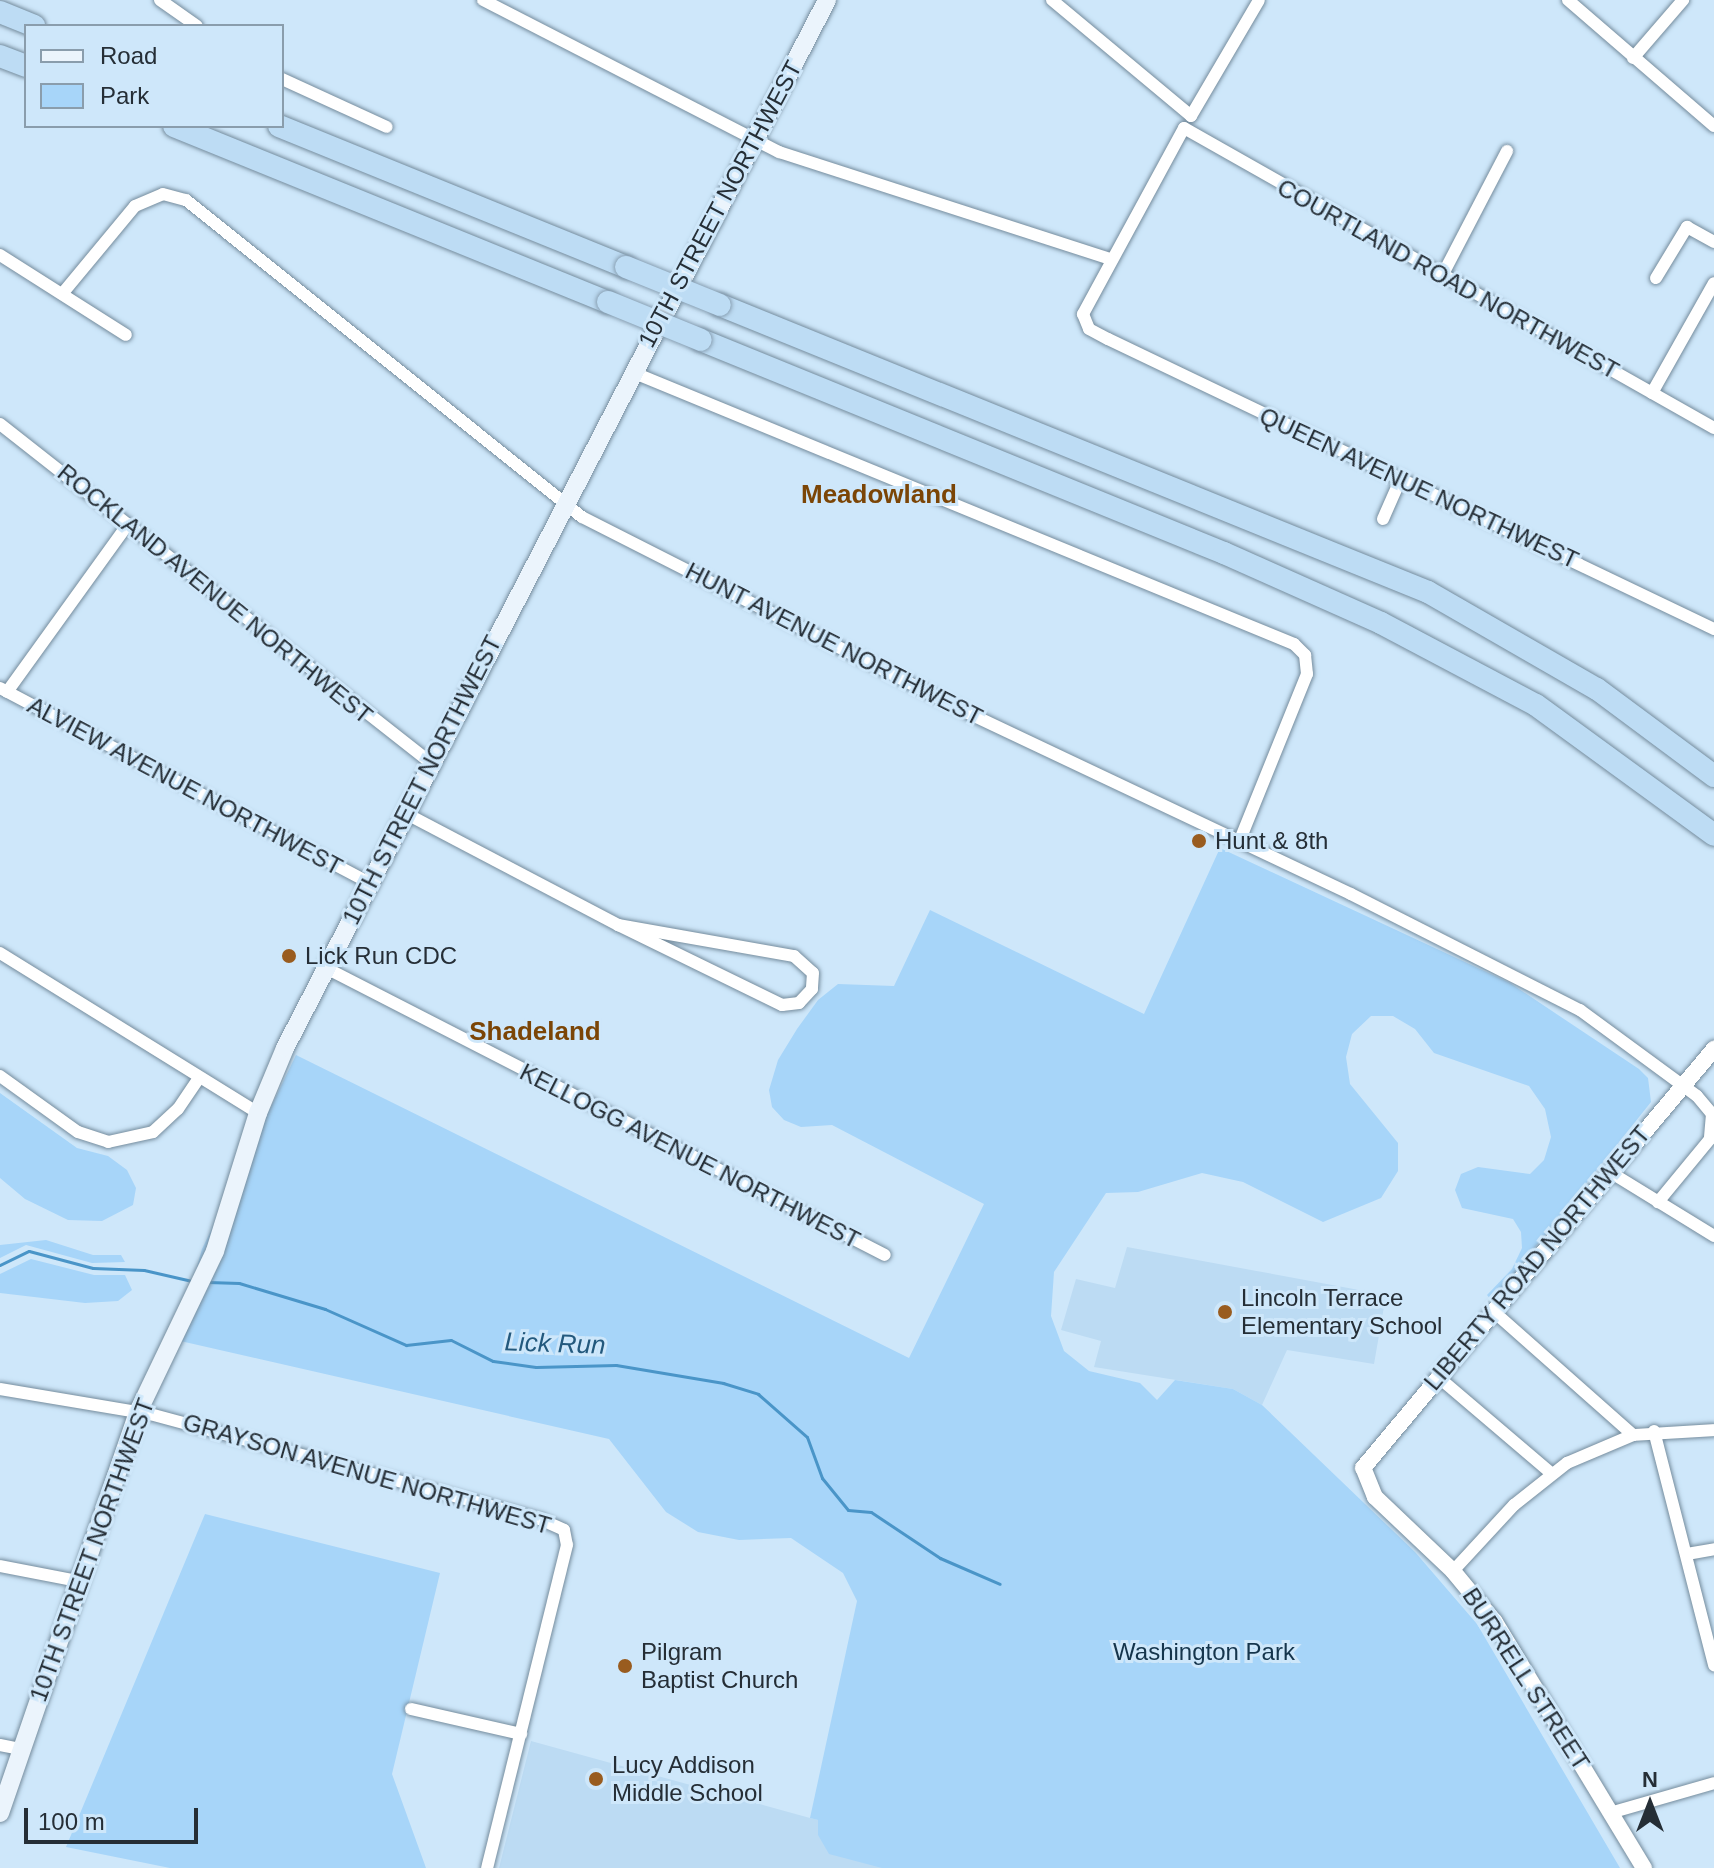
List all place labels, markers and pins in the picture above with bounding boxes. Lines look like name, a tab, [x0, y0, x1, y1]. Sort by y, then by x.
place label: Hunt & 8th	[1215, 827, 1328, 855]
marker: Hunt & 8th	[1190, 832, 1208, 850]
place label: Lick Run CDC	[305, 942, 457, 970]
marker: Lick Run CDC	[280, 947, 298, 965]
place label: Lincoln Terrace Elementary School	[1241, 1284, 1442, 1340]
marker: Lincoln Terrace Elementary School	[1216, 1303, 1234, 1321]
place label: Pilgram Baptist Church	[641, 1638, 798, 1694]
marker: Pilgram Baptist Church	[616, 1657, 634, 1675]
place label: Lucy Addison Middle School	[612, 1751, 763, 1807]
marker: Lucy Addison Middle School	[587, 1770, 605, 1788]

